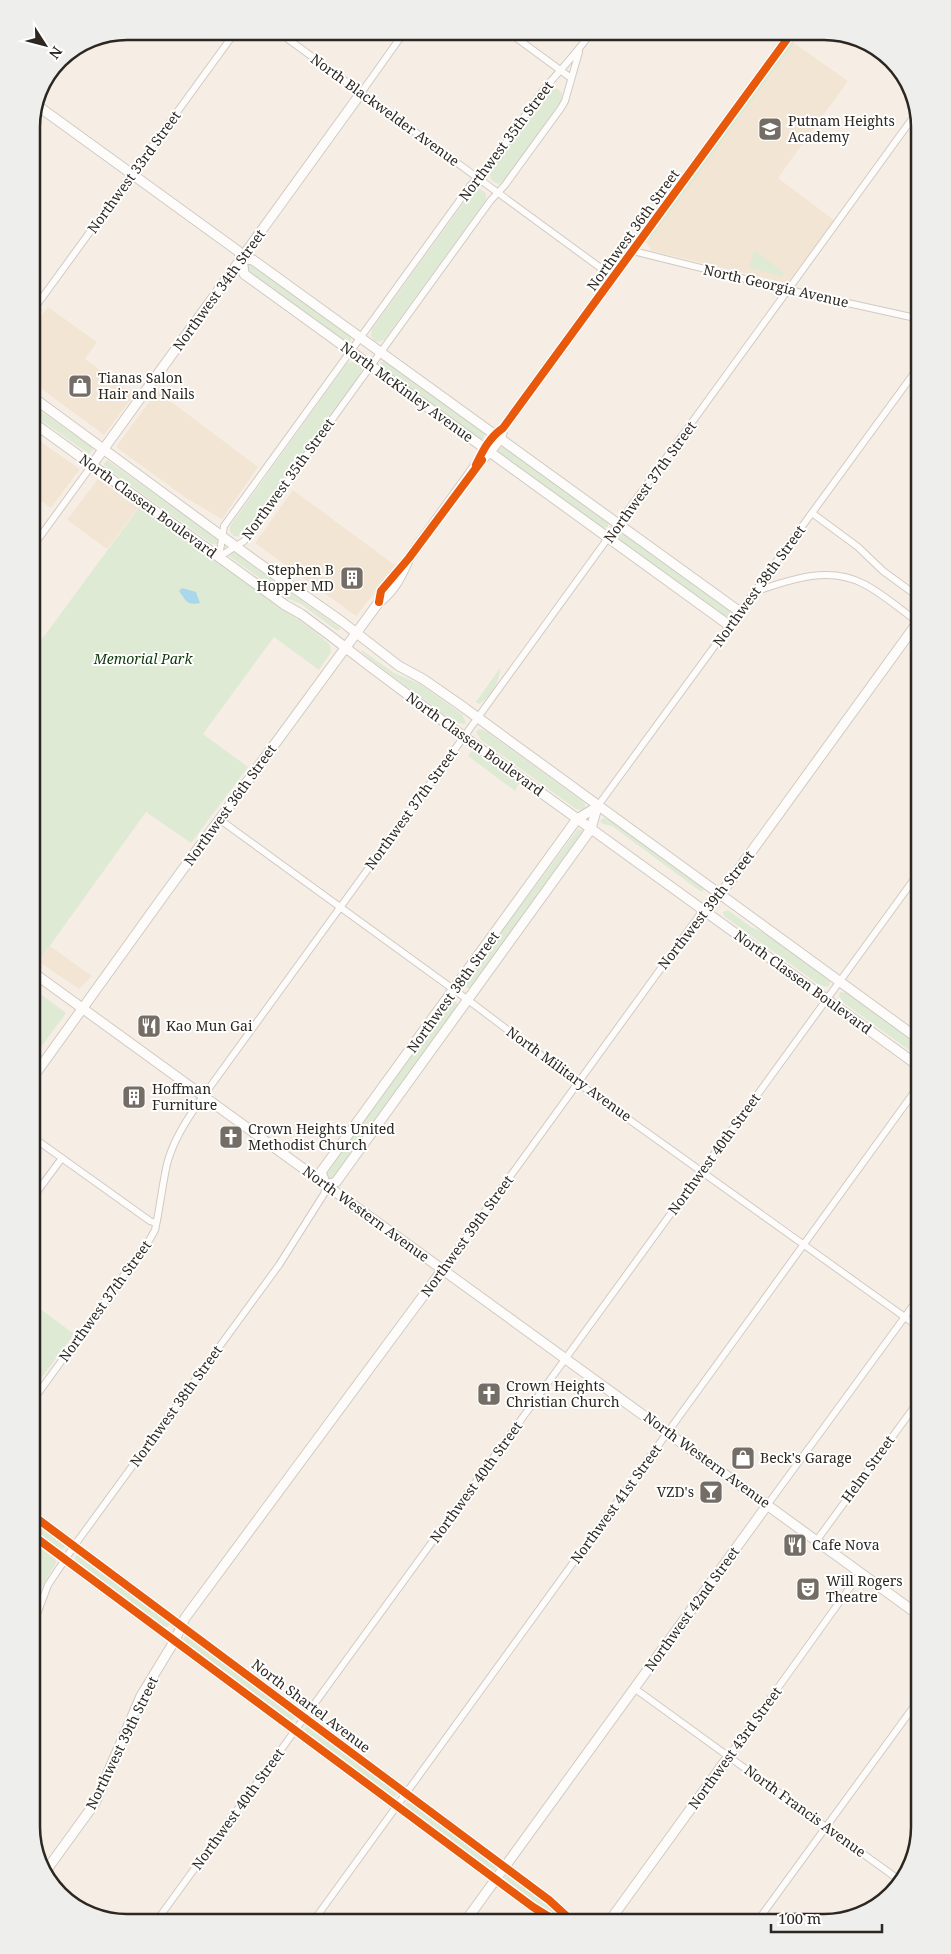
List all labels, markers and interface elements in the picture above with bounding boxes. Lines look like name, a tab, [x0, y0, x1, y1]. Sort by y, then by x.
north arrow	[20, 20, 70, 70]
text: N	[45, 43, 67, 63]
street label: North Blackwelder Avenue	[307, 49, 463, 170]
street label: Northwest 35th Street	[454, 77, 557, 205]
street label: Northwest 33rd Street	[83, 107, 185, 237]
place label: Putnam Heights Academy	[788, 111, 895, 146]
school or university icon: Putnam Heights Academy	[757, 116, 783, 142]
street label: Northwest 36th Street	[582, 165, 683, 294]
street label: Northwest 34th Street	[168, 225, 269, 354]
street label: North Georgia Avenue	[702, 260, 851, 311]
street label: North McKinley Avenue	[337, 337, 477, 446]
place label: Tianas Salon Hair and Nails	[98, 368, 195, 403]
shop icon: Tianas Salon Hair and Nails	[67, 373, 93, 399]
street label: Northwest 35th Street	[237, 414, 338, 543]
street label: Northwest 37th Street	[599, 417, 700, 546]
street label: North Classen Boulevard	[76, 449, 221, 562]
street label: Northwest 38th Street	[708, 521, 809, 650]
place label: Stephen B Hopper MD	[257, 560, 334, 595]
building icon: Stephen B Hopper MD	[339, 565, 365, 591]
park label: Memorial Park	[93, 649, 193, 668]
street label: North Classen Boulevard	[403, 687, 548, 800]
street label: Northwest 36th Street	[179, 740, 280, 869]
street label: Northwest 37th Street	[360, 744, 461, 873]
street label: Northwest 39th Street	[653, 846, 758, 973]
street label: North Classen Boulevard	[731, 925, 876, 1038]
street label: Northwest 38th Street	[402, 927, 503, 1056]
restaurant icon: Kao Mun Gai	[136, 1013, 162, 1039]
place label: Kao Mun Gai	[166, 1016, 253, 1035]
street label: North Military Avenue	[503, 1022, 636, 1125]
place label: Hoffman Furniture	[152, 1079, 217, 1114]
building icon: Hoffman Furniture	[121, 1084, 147, 1110]
street label: Northwest 40th Street	[663, 1089, 764, 1218]
place label: Crown Heights United Methodist Church	[248, 1119, 395, 1154]
church icon: Crown Heights United Methodist Church	[218, 1124, 244, 1150]
street label: North Western Avenue	[299, 1161, 433, 1266]
street label: Northwest 39th Street	[416, 1171, 517, 1300]
street label: Northwest 37th Street	[54, 1236, 155, 1365]
street label: Northwest 38th Street	[125, 1341, 226, 1470]
place label: Crown Heights Christian Church	[506, 1376, 620, 1411]
church icon: Crown Heights Christian Church	[476, 1381, 502, 1407]
street label: North Western Avenue	[640, 1407, 774, 1512]
street label: Northwest 40th Street	[425, 1417, 526, 1546]
street label: Helm Street	[837, 1431, 898, 1506]
street label: Northwest 41st Street	[566, 1440, 665, 1567]
shop icon: Beck's Garage	[730, 1445, 756, 1471]
place label: Beck's Garage	[760, 1448, 852, 1467]
bar icon: VZD's	[698, 1479, 724, 1505]
place label: VZD's	[657, 1482, 694, 1501]
restaurant icon: Cafe Nova	[782, 1532, 808, 1558]
place label: Cafe Nova	[812, 1535, 880, 1554]
street label: Northwest 42nd Street	[640, 1543, 743, 1675]
place label: Will Rogers Theatre	[826, 1571, 903, 1606]
theatre icon: Will Rogers Theatre	[795, 1576, 821, 1602]
street label: North Shartel Avenue	[248, 1655, 375, 1757]
street label: Northwest 39th Street	[81, 1673, 162, 1812]
street label: Northwest 43rd Street	[684, 1683, 786, 1813]
street label: Northwest 40th Street	[187, 1744, 288, 1873]
street label: North Francis Avenue	[741, 1760, 870, 1861]
scale bar	[771, 1902, 882, 1934]
text: 100 m	[778, 1908, 821, 1928]

